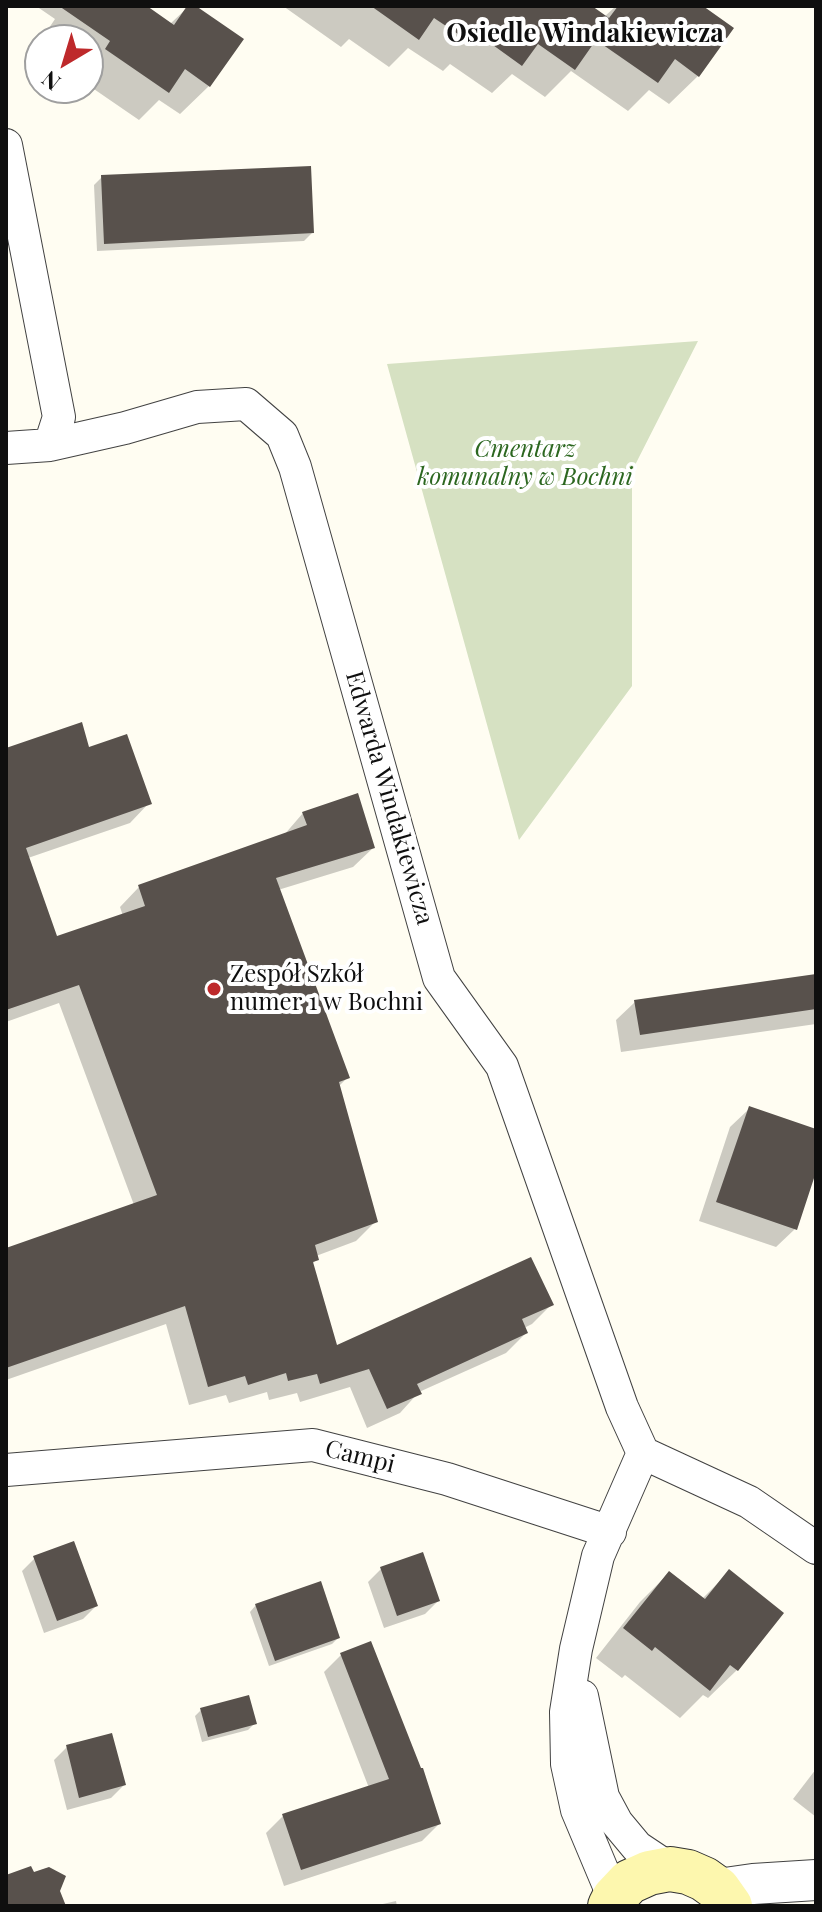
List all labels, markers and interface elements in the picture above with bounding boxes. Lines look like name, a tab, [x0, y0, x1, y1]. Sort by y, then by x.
district label: Osiedle Windakiewicza	[446, 18, 724, 50]
north arrow	[24, 24, 104, 104]
text: N	[35, 65, 66, 98]
park label: Cmentarz komunalny w Bochni	[417, 436, 633, 492]
street label: Edwarda Windakiewicza	[339, 668, 439, 928]
place label: Zespół Szkół numer 1 w Bochni	[230, 961, 423, 1017]
marker: Zespół Szkół numer 1 w Bochni	[205, 980, 223, 998]
street label: Campi	[322, 1434, 398, 1480]

